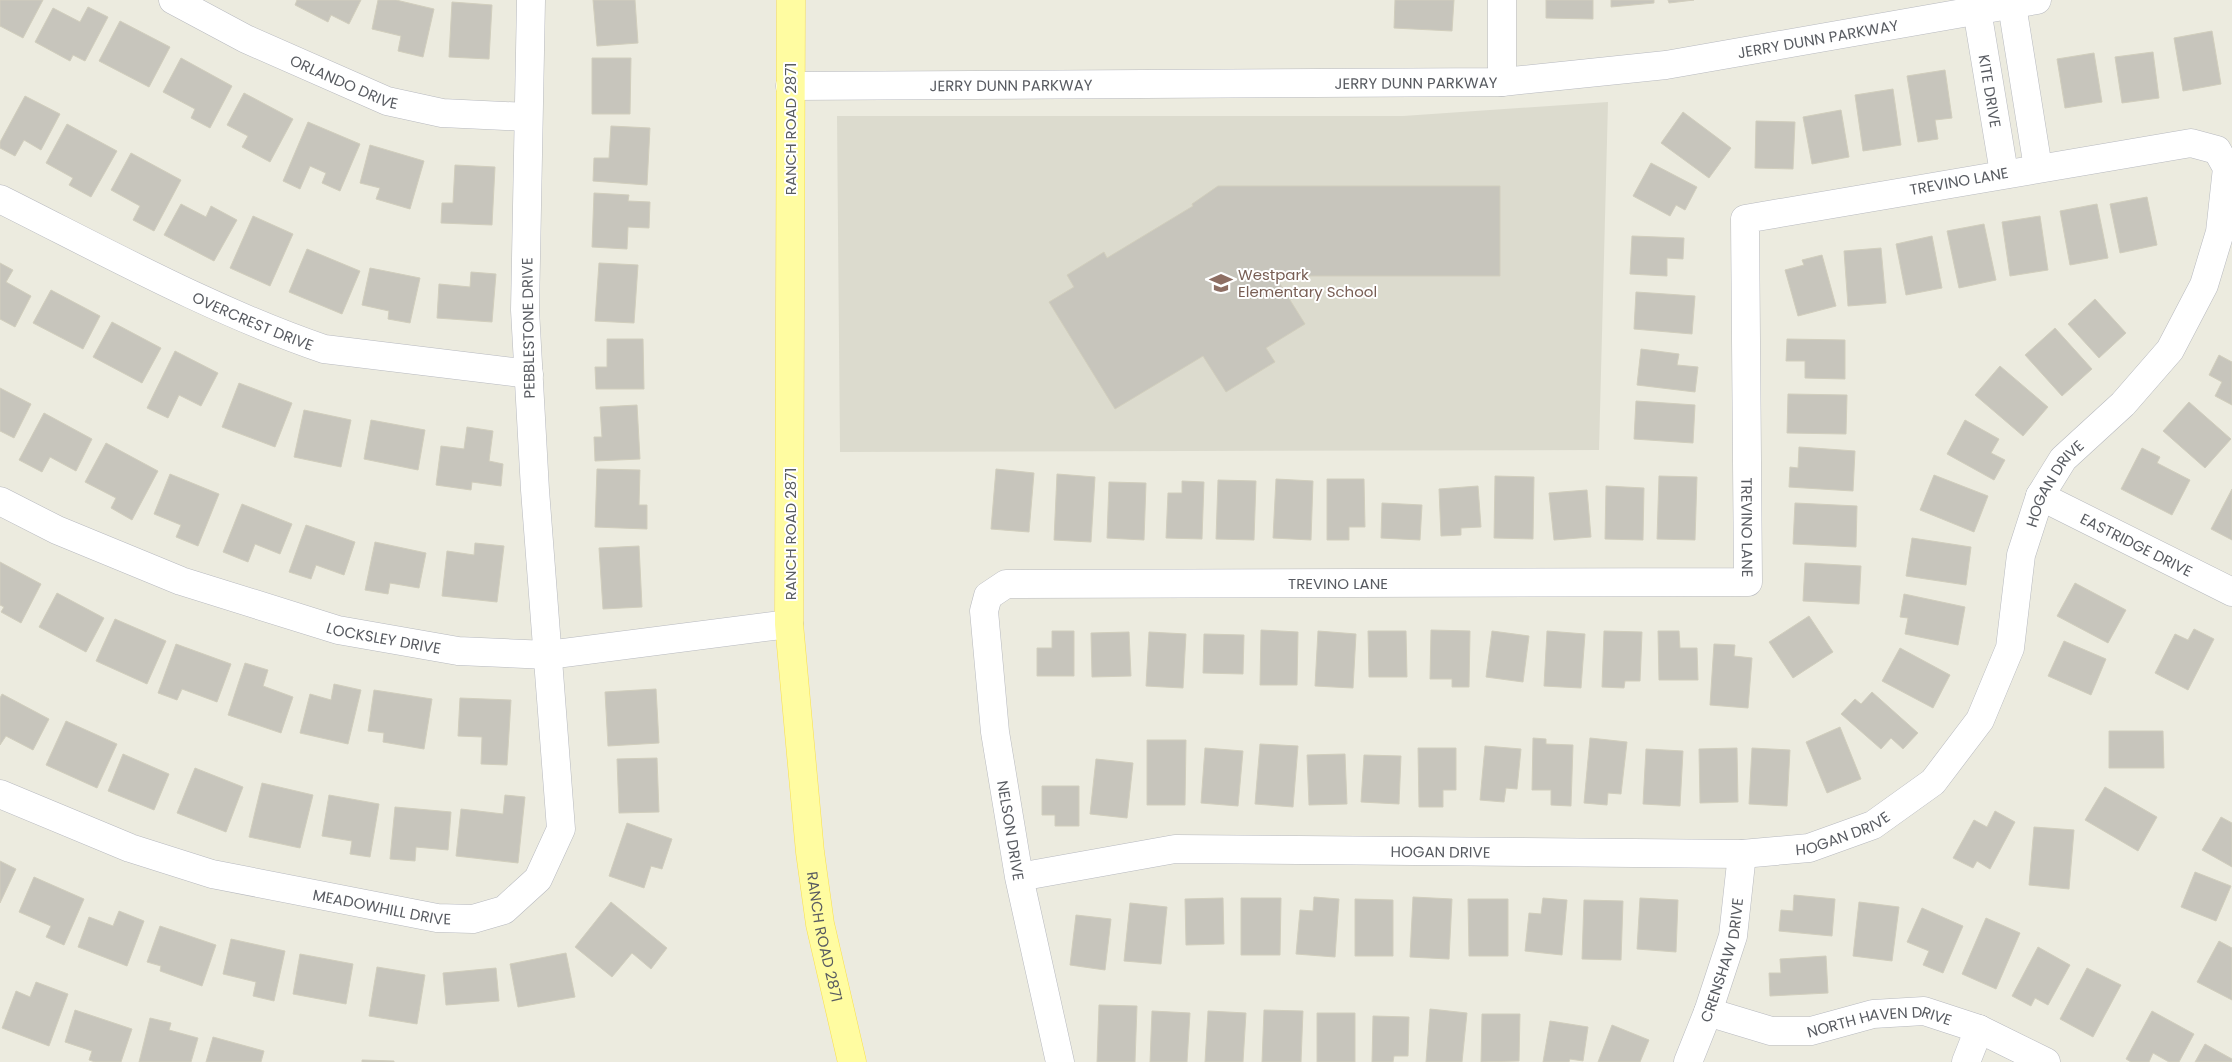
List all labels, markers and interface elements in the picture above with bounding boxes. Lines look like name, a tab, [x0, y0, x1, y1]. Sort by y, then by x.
street label: JERRY DUNN PARKWAY	[1736, 14, 1900, 63]
street label: ORLANDO DRIVE	[287, 49, 400, 114]
street label: KITE DRIVE	[1974, 53, 2007, 129]
street label: RANCH ROAD 2871	[780, 63, 801, 195]
street label: JERRY DUNN PARKWAY	[1334, 72, 1498, 93]
street label: JERRY DUNN PARKWAY	[929, 74, 1093, 96]
street label: TREVINO LANE	[1908, 162, 2010, 200]
street label: PEBBLESTONE DRIVE	[516, 257, 540, 399]
place label: Westpark Elementary School	[1238, 264, 1377, 302]
school or university icon: Westpark Elementary School	[1208, 270, 1234, 296]
street label: OVERCREST DRIVE	[189, 286, 317, 355]
street label: HOGAN DRIVE	[2020, 435, 2088, 530]
street label: RANCH ROAD 2871	[780, 468, 801, 600]
street label: TREVINO LANE	[1737, 477, 1758, 577]
street label: EASTRIDGE DRIVE	[2077, 507, 2196, 581]
street label: TREVINO LANE	[1288, 573, 1388, 594]
street label: LOCKSLEY DRIVE	[324, 617, 443, 658]
street label: NELSON DRIVE	[993, 779, 1030, 882]
street label: HOGAN DRIVE	[1794, 806, 1894, 860]
street label: HOGAN DRIVE	[1390, 840, 1491, 862]
street label: RANCH ROAD 2871	[802, 870, 848, 1004]
street label: MEADOWHILL DRIVE	[311, 883, 451, 929]
street label: CRENSHAW DRIVE	[1695, 897, 1748, 1025]
street label: NORTH HAVEN DRIVE	[1804, 1000, 1955, 1042]

